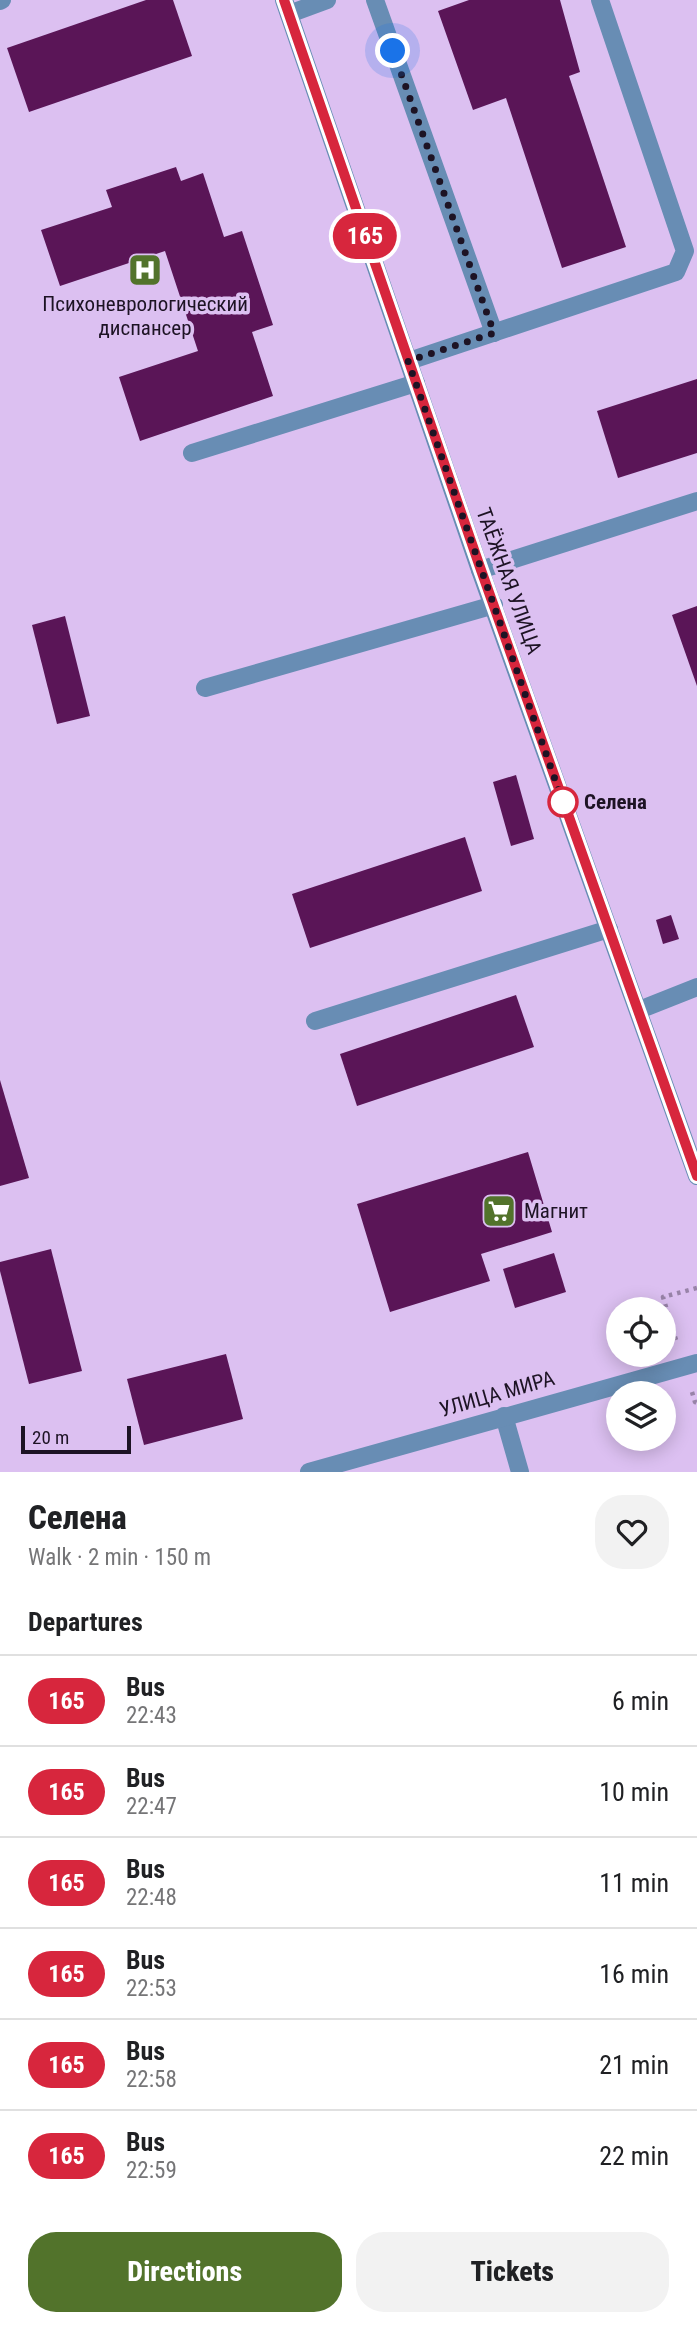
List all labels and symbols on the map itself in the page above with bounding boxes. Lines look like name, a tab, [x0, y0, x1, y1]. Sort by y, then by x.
your location	[375, 33, 410, 68]
line badge: 165	[325, 213, 405, 259]
hospital icon: Психоневрологический диспансер	[126, 251, 164, 289]
place label: Психоневрологический диспансер	[42, 292, 248, 340]
street label: ТАЁЖНАЯ УЛИЦА	[471, 505, 547, 657]
marker: Селена	[548, 787, 578, 817]
place label: Селена	[584, 790, 647, 814]
supermarket icon: Магнит	[480, 1192, 518, 1230]
place label: Магнит	[524, 1199, 588, 1223]
street label: УЛИЦА МИРА	[437, 1366, 557, 1422]
scale bar	[21, 1423, 131, 1455]

